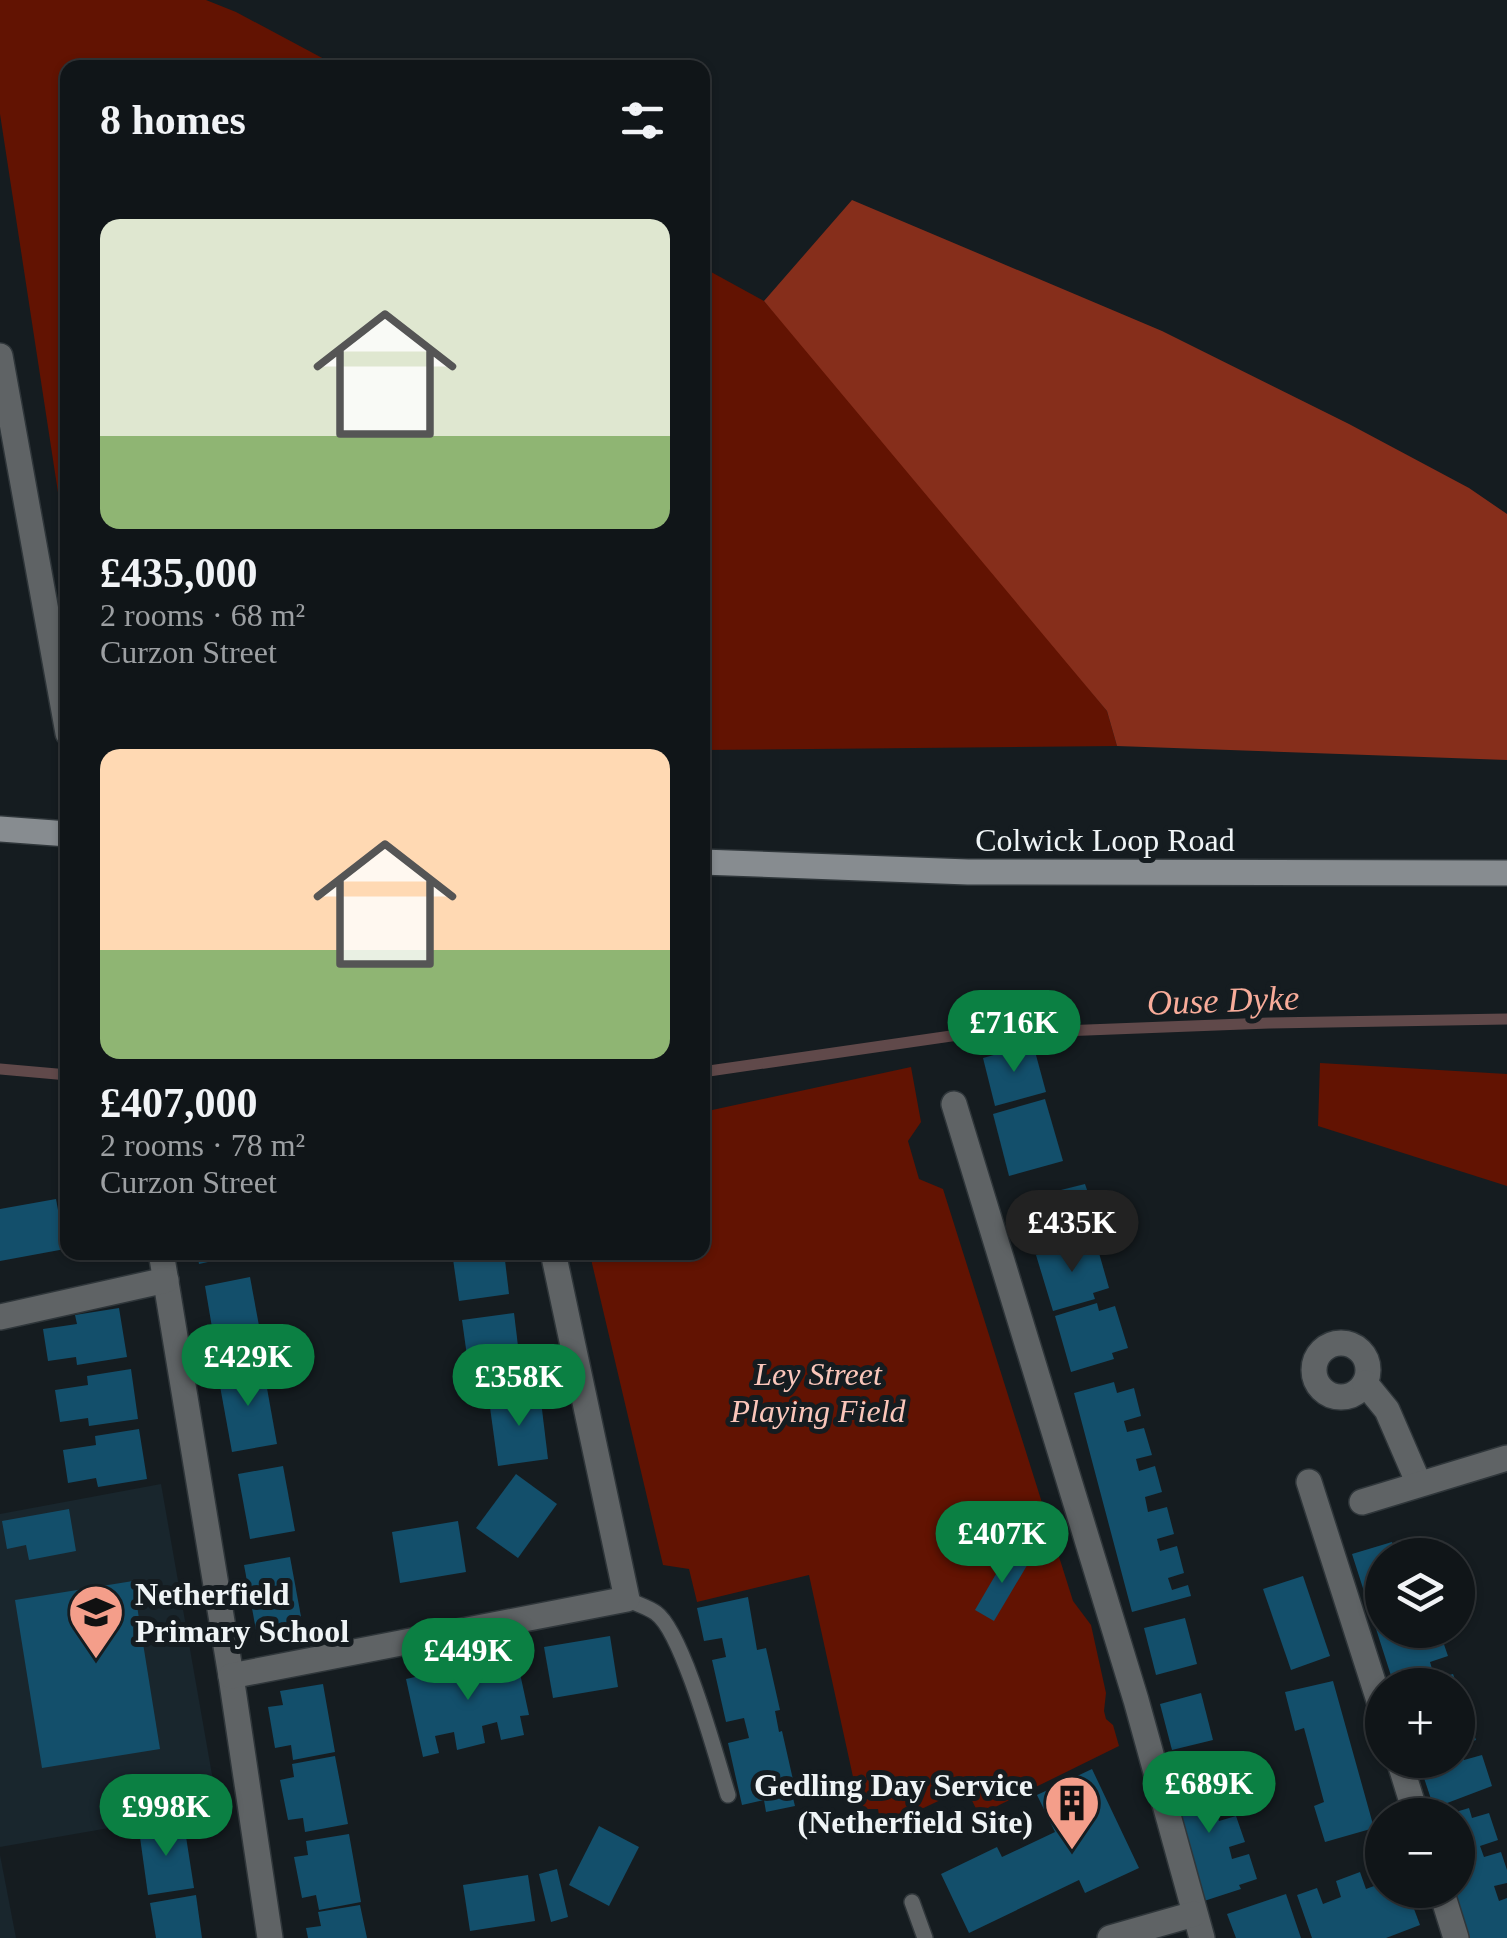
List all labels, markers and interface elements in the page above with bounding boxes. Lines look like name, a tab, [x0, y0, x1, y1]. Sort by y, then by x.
icon: filters	[615, 93, 670, 148]
text: 8 homes	[100, 97, 246, 143]
icon: home	[295, 284, 475, 464]
text: £435,000	[100, 550, 258, 596]
text: 2 rooms · 68 m²	[100, 597, 305, 633]
text: Curzon Street	[100, 634, 277, 670]
icon: home	[295, 814, 475, 994]
street label: Colwick Loop Road	[975, 822, 1235, 858]
water label: Ouse Dyke	[1146, 978, 1300, 1023]
pin: £716K	[944, 990, 1084, 1075]
text: £716K	[970, 1004, 1058, 1040]
text: £407,000	[100, 1080, 258, 1126]
text: 2 rooms · 78 m²	[100, 1127, 305, 1163]
text: Curzon Street	[100, 1164, 277, 1200]
pin: £435K	[1002, 1190, 1142, 1275]
text: £435K	[1028, 1204, 1116, 1240]
pin: £429K	[178, 1324, 318, 1409]
text: £429K	[204, 1338, 292, 1374]
pin: £358K	[449, 1344, 589, 1429]
park label: Ley Street Playing Field	[729, 1356, 907, 1429]
text: £358K	[475, 1358, 563, 1394]
pin: £407K	[932, 1501, 1072, 1586]
text: £407K	[958, 1515, 1046, 1551]
map controls	[1365, 1538, 1475, 1908]
button: layers	[1365, 1538, 1475, 1648]
place label: Netherfield Primary School	[135, 1576, 349, 1649]
school or university icon: Netherfield Primary School	[66, 1582, 126, 1661]
pin: £449K	[398, 1618, 538, 1703]
text: £449K	[424, 1632, 512, 1668]
button: +	[1365, 1668, 1475, 1778]
pin: £689K	[1139, 1751, 1279, 1836]
text: £689K	[1165, 1765, 1253, 1801]
place label: Gedling Day Service (Netherfield Site)	[754, 1767, 1033, 1840]
building icon: Gedling Day Service (Netherfield Site)	[1042, 1773, 1102, 1852]
pin: £998K	[96, 1774, 236, 1859]
text: £998K	[122, 1788, 210, 1824]
button: −	[1365, 1798, 1475, 1908]

